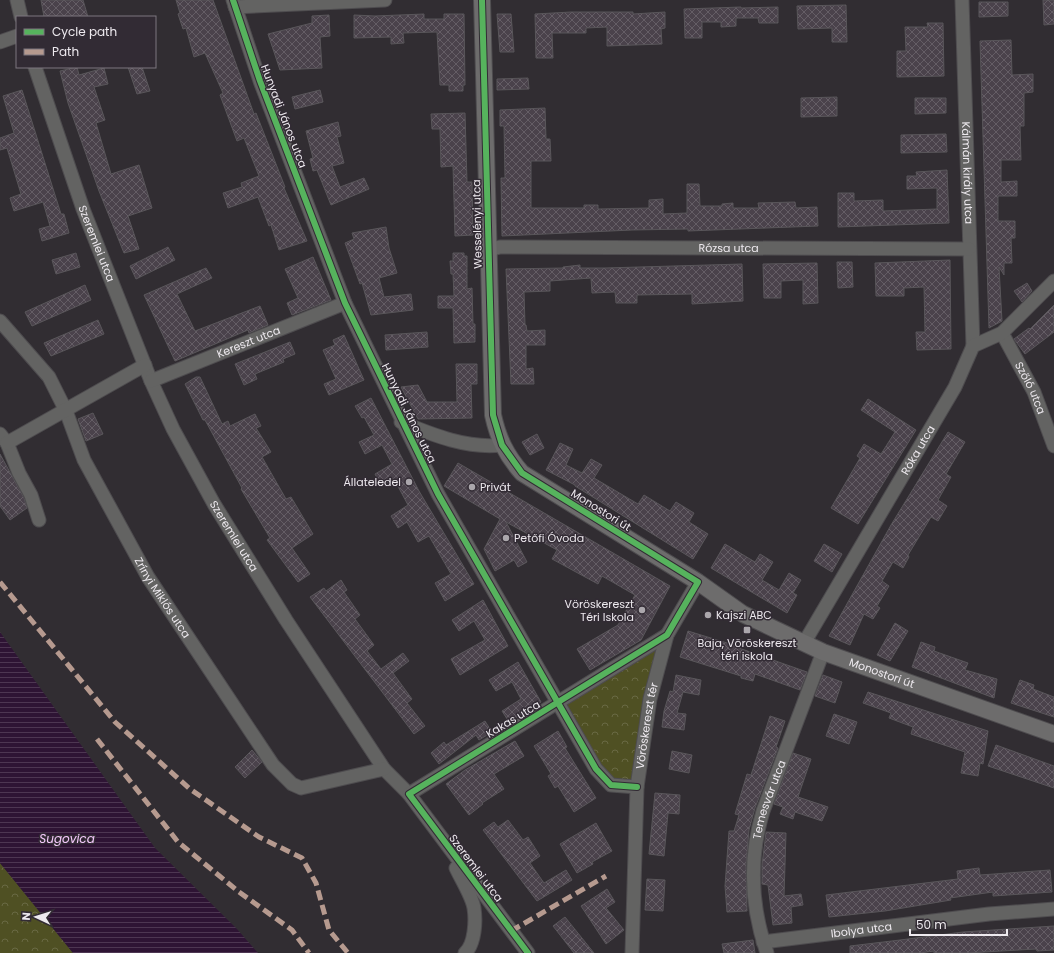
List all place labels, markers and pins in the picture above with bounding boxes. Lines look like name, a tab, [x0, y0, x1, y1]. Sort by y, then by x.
place label: Állateledel	[343, 474, 401, 490]
marker: Állateledel	[404, 477, 414, 487]
place label: Privát	[480, 479, 511, 495]
marker: Privát	[467, 482, 477, 492]
place label: Petőfi Óvoda	[514, 530, 584, 546]
marker: Petőfi Óvoda	[501, 533, 511, 543]
place label: Vöröskereszt Téri Iskola	[564, 596, 634, 625]
marker: Vöröskereszt Téri Iskola	[637, 605, 647, 615]
place label: Kajszi ABC	[716, 607, 772, 623]
marker: Kajszi ABC	[703, 610, 713, 620]
marker: Baja, Vöröskereszt téri iskola	[742, 625, 752, 635]
place label: Baja, Vöröskereszt téri iskola	[698, 635, 796, 664]

